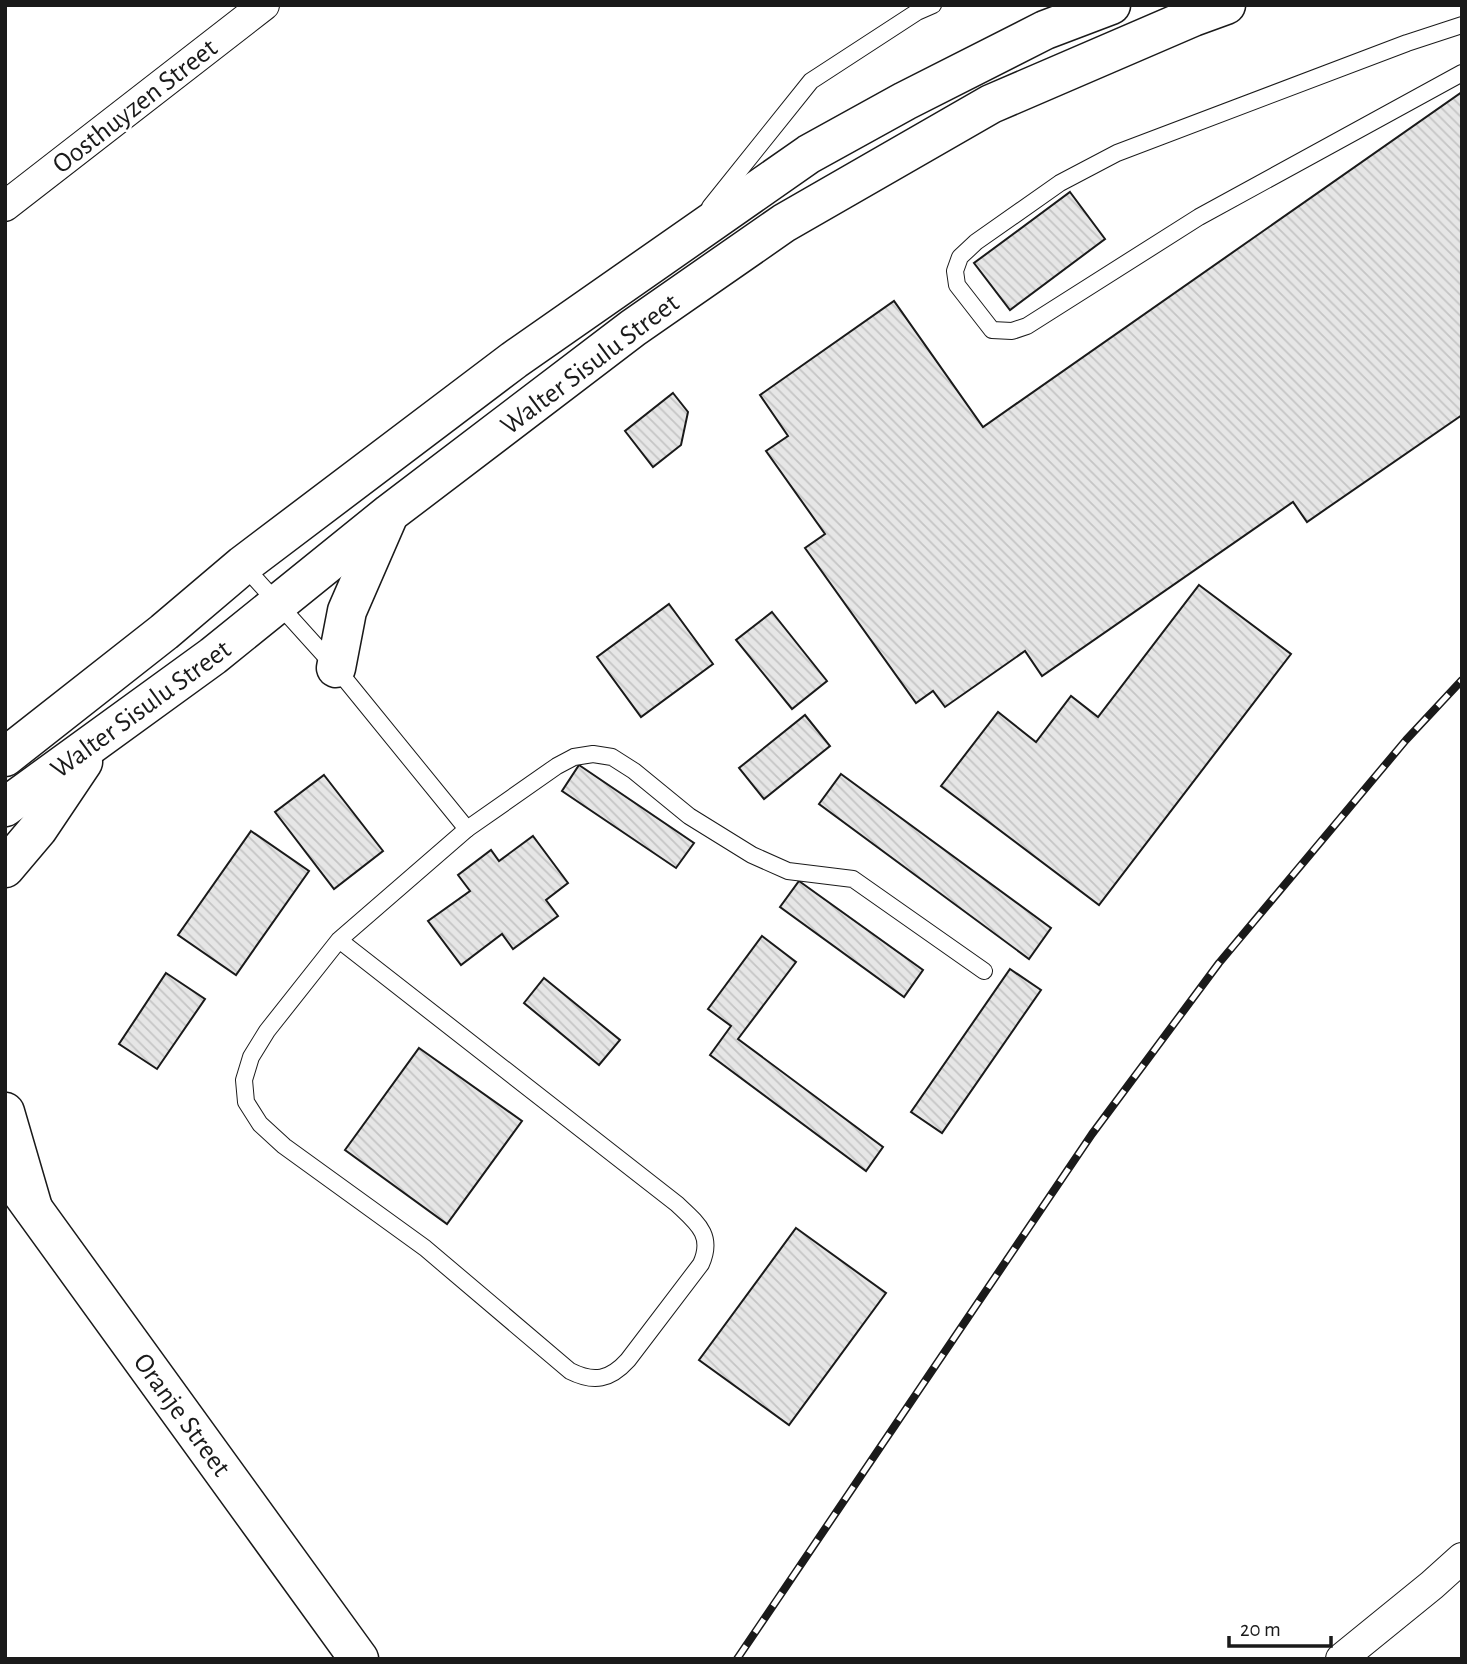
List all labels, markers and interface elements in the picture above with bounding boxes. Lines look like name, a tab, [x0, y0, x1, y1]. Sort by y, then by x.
street label: Oosthuyzen Street	[48, 34, 223, 179]
street label: Walter Sisulu Street	[496, 289, 684, 440]
street label: Walter Sisulu Street	[46, 635, 236, 784]
street label: Oranje Street	[128, 1348, 235, 1482]
scale bar	[1229, 1604, 1330, 1648]
text: 20 m	[1240, 1619, 1281, 1640]

